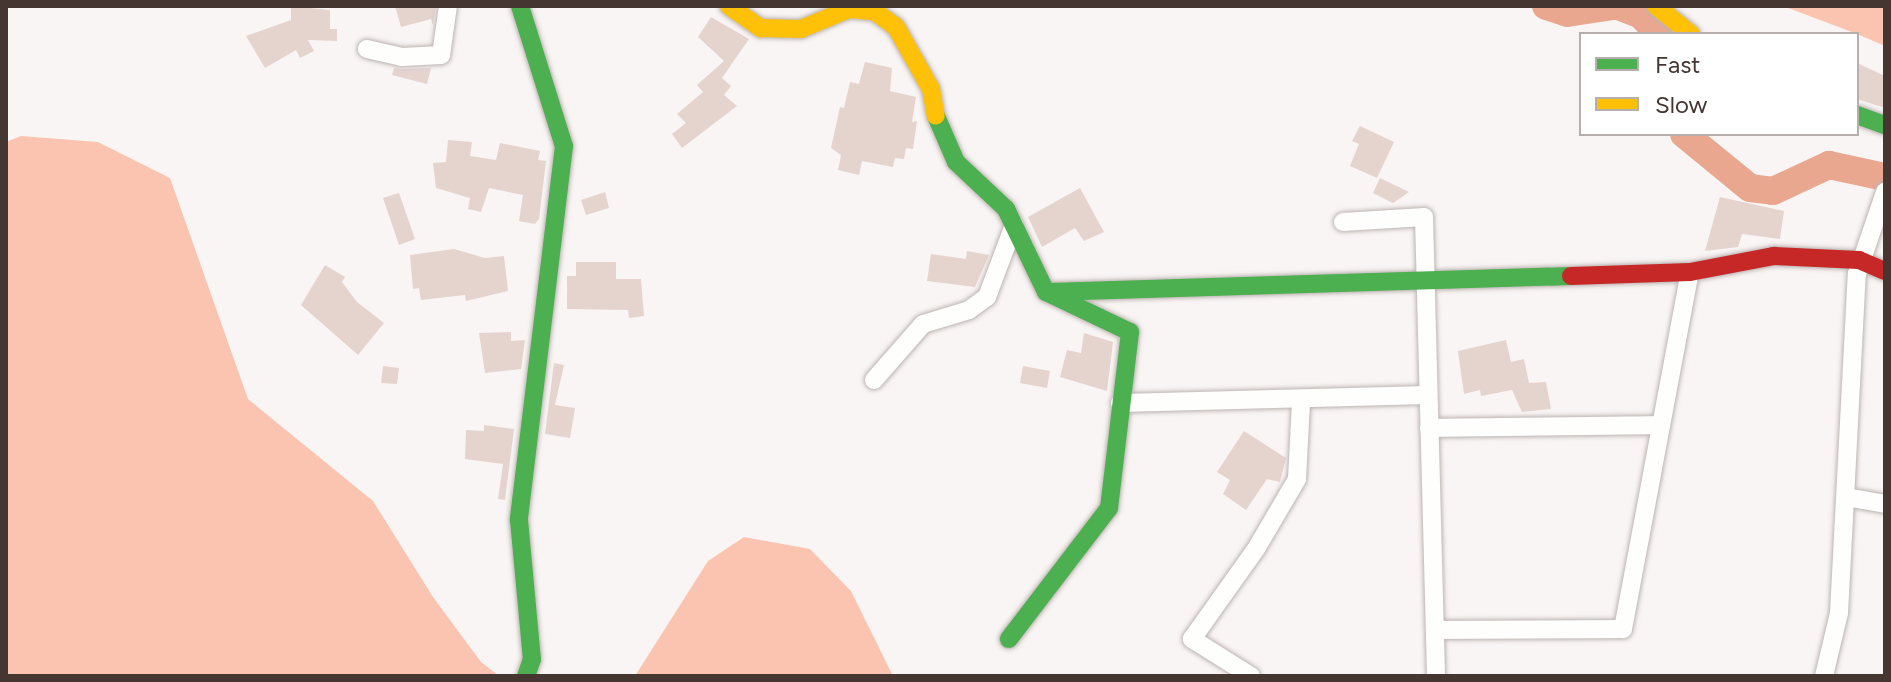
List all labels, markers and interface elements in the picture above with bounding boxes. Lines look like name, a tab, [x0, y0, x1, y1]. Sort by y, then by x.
legend	[1579, 32, 1859, 136]
text: Fast	[1655, 50, 1700, 79]
text: Slow	[1655, 90, 1707, 119]

